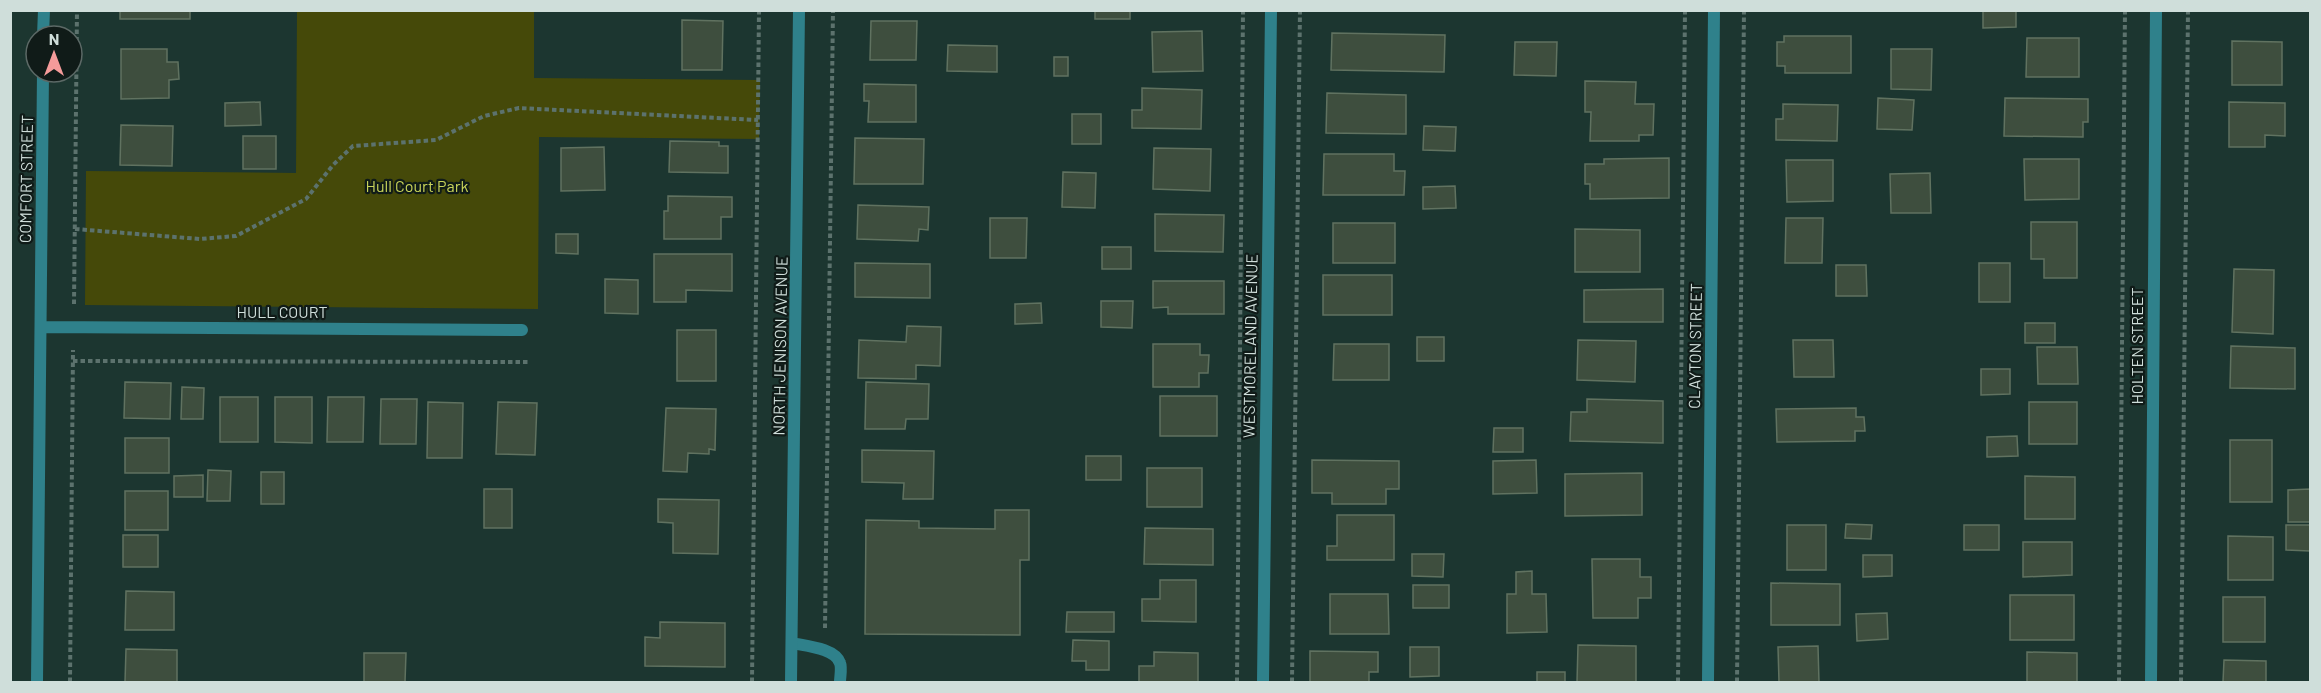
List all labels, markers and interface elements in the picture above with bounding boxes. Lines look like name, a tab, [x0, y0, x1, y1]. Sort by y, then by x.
north arrow	[24, 24, 84, 84]
text: N	[49, 29, 59, 48]
street label: COMFORT STREET	[15, 115, 36, 243]
park label: Hull Court Park	[365, 176, 469, 195]
street label: WESTMORELAND AVENUE	[1238, 254, 1261, 438]
street label: NORTH JENISON AVENUE	[768, 256, 791, 436]
street label: CLAYTON STREET	[1684, 283, 1705, 409]
street label: HOLTEN STREET	[2127, 287, 2146, 405]
street label: HULL COURT	[236, 302, 328, 321]

